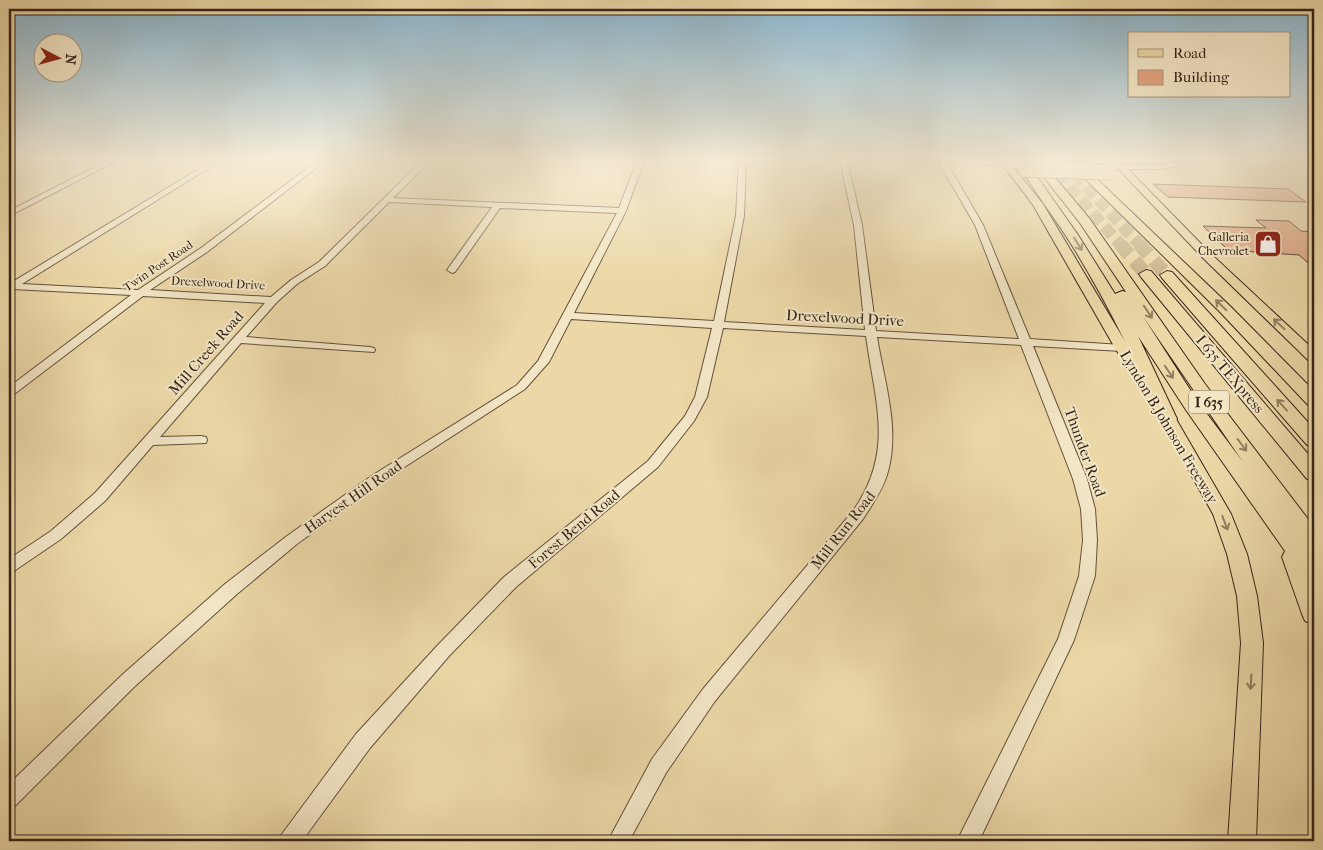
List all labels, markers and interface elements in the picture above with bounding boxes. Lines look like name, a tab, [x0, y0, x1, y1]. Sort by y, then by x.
north arrow	[32, 32, 82, 82]
legend	[1128, 32, 1290, 98]
text: Road	[1173, 44, 1207, 62]
text: N	[61, 53, 79, 66]
text: Building	[1173, 68, 1230, 86]
shop icon: Galleria Chevrolet	[1253, 229, 1283, 259]
place label: Galleria Chevrolet	[1198, 230, 1250, 258]
street label: Twin Post Road	[121, 237, 196, 294]
one-way arrow	[1073, 237, 1083, 251]
street label: Drexelwood Drive	[170, 274, 266, 292]
one-way arrow	[1214, 299, 1227, 311]
one-way arrow	[1143, 305, 1153, 319]
street label: Drexelwood Drive	[786, 306, 905, 330]
street label: Mill Creek Road	[165, 307, 248, 399]
one-way arrow	[1272, 318, 1285, 330]
street label: I 635 TEXpress	[1192, 331, 1268, 417]
street label: Lyndon B Johnson Freeway	[1116, 347, 1222, 508]
one-way arrow	[1164, 365, 1174, 379]
road number: I 635	[1189, 391, 1229, 414]
one-way arrow	[1276, 398, 1288, 411]
street label: Thunder Road	[1060, 405, 1110, 500]
one-way arrow	[1236, 438, 1247, 451]
street label: Harvest Hill Road	[301, 456, 406, 537]
street label: Forest Bend Road	[525, 485, 624, 573]
street label: Mill Run Road	[807, 487, 880, 573]
one-way arrow	[1221, 515, 1230, 530]
one-way arrow	[1246, 673, 1255, 689]

